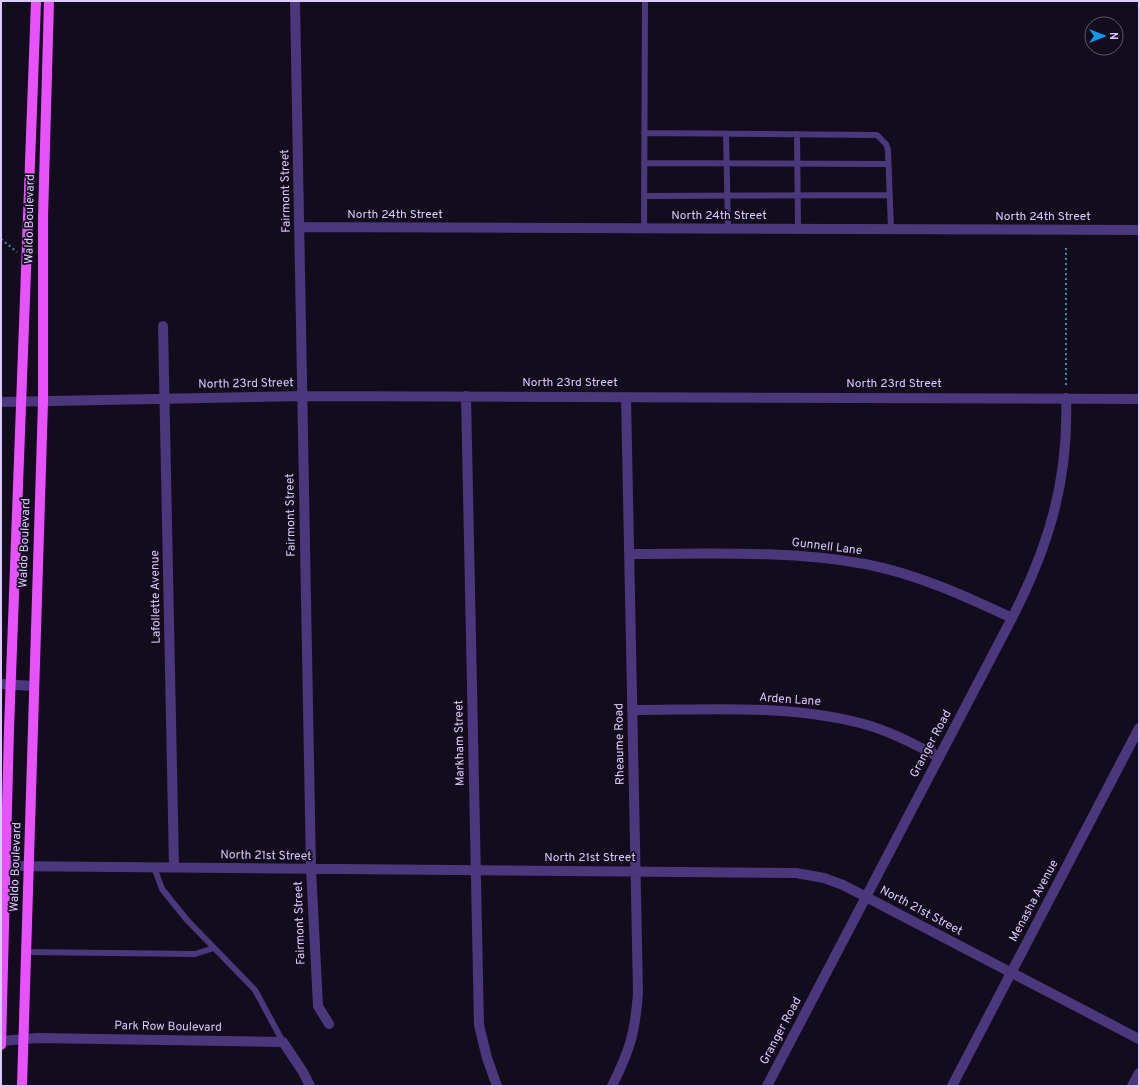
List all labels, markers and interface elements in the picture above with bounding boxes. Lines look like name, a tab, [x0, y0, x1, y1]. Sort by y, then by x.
north arrow	[1084, 16, 1124, 56]
text: N	[1106, 32, 1120, 40]
street label: Fairmont Street	[277, 149, 295, 233]
street label: Waldo Boulevard	[21, 174, 39, 264]
street label: North 24th Street	[347, 207, 443, 223]
street label: North 24th Street	[671, 208, 767, 224]
street label: North 24th Street	[995, 209, 1091, 225]
street label: North 23rd Street	[198, 375, 294, 393]
street label: North 23rd Street	[522, 375, 618, 391]
street label: North 23rd Street	[846, 376, 942, 392]
street label: Fairmont Street	[282, 473, 300, 557]
street label: Waldo Boulevard	[15, 498, 35, 588]
street label: Gunnell Lane	[791, 535, 863, 559]
street label: Lafollette Avenue	[147, 550, 165, 644]
street label: Arden Lane	[759, 690, 821, 710]
street label: Markham Street	[451, 700, 469, 786]
street label: Rheaume Road	[611, 703, 629, 785]
street label: Granger Road	[906, 707, 956, 781]
street label: Waldo Boulevard	[6, 822, 26, 912]
street label: North 21st Street	[220, 847, 312, 865]
street label: North 21st Street	[544, 850, 636, 866]
street label: Menasha Avenue	[1006, 857, 1062, 945]
street label: Fairmont Street	[291, 881, 309, 965]
street label: North 21st Street	[877, 882, 965, 940]
street label: Granger Road	[756, 994, 806, 1068]
street label: Park Row Boulevard	[114, 1018, 222, 1036]

